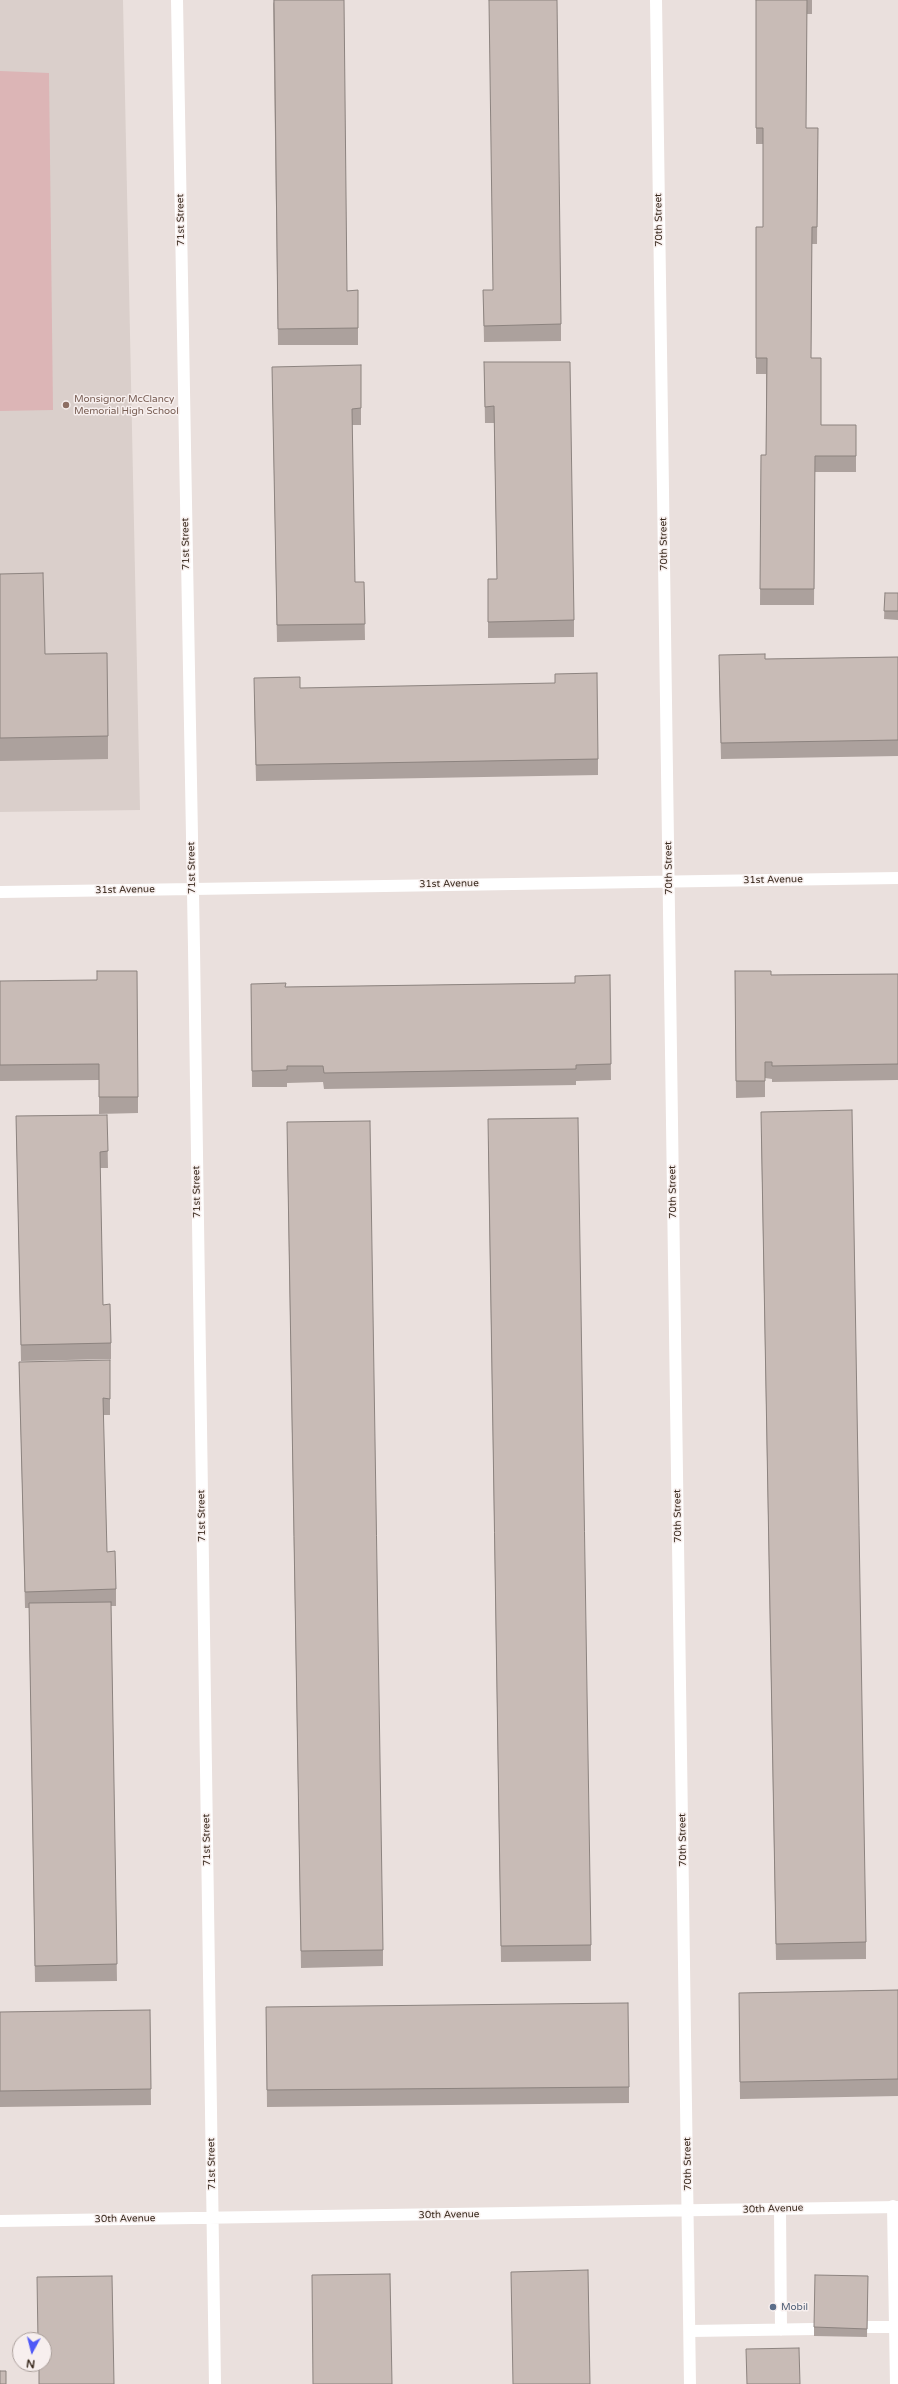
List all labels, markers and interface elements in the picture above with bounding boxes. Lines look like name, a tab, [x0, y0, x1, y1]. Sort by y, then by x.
street label: 70th Street	[653, 193, 665, 247]
street label: 71st Street	[175, 194, 187, 246]
place label: Monsignor McClancy Memorial High School	[74, 393, 179, 416]
marker: Monsignor McClancy Memorial High School	[61, 400, 71, 410]
street label: 70th Street	[658, 517, 670, 571]
street label: 71st Street	[180, 518, 192, 570]
street label: 70th Street	[663, 841, 675, 895]
street label: 71st Street	[186, 842, 198, 894]
street label: 31st Avenue	[743, 873, 803, 887]
street label: 31st Avenue	[419, 877, 479, 891]
street label: 31st Avenue	[95, 883, 155, 897]
street label: 70th Street	[667, 1165, 679, 1219]
street label: 71st Street	[191, 1166, 203, 1218]
street label: 70th Street	[672, 1489, 684, 1543]
street label: 71st Street	[196, 1490, 208, 1542]
street label: 70th Street	[677, 1813, 689, 1867]
street label: 71st Street	[201, 1814, 213, 1866]
street label: 70th Street	[682, 2137, 694, 2191]
street label: 71st Street	[206, 2138, 218, 2190]
street label: 30th Avenue	[742, 2202, 804, 2216]
street label: 30th Avenue	[418, 2208, 480, 2222]
street label: 30th Avenue	[94, 2212, 156, 2226]
place label: Mobil	[781, 2301, 808, 2313]
marker: Mobil	[768, 2302, 778, 2312]
north arrow	[12, 2332, 52, 2372]
text: N	[25, 2356, 36, 2370]

